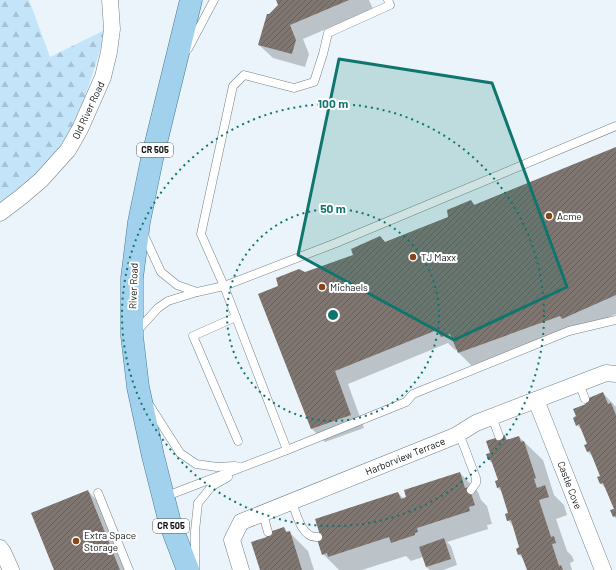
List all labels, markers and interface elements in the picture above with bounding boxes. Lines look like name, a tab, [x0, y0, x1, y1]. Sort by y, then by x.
street label: Old River Road	[69, 79, 107, 141]
text: 100 m	[318, 96, 348, 110]
road number: CR 505	[137, 143, 173, 157]
text: 50 m	[320, 201, 346, 215]
place label: Acme	[557, 210, 582, 222]
marker: Acme	[544, 211, 554, 221]
place label: TJ Maxx	[421, 251, 456, 263]
marker: TJ Maxx	[408, 252, 418, 262]
street label: River Road	[126, 263, 140, 309]
place label: Michaels	[330, 281, 368, 293]
marker: Michaels	[317, 282, 327, 292]
centre of rings	[326, 308, 340, 322]
street label: Harborview Terrace	[363, 435, 447, 477]
street label: Castle Cove	[555, 459, 585, 511]
road number: CR 505	[153, 519, 189, 533]
place label: Extra Space Storage	[84, 529, 136, 553]
marker: Extra Space Storage	[71, 536, 81, 546]

